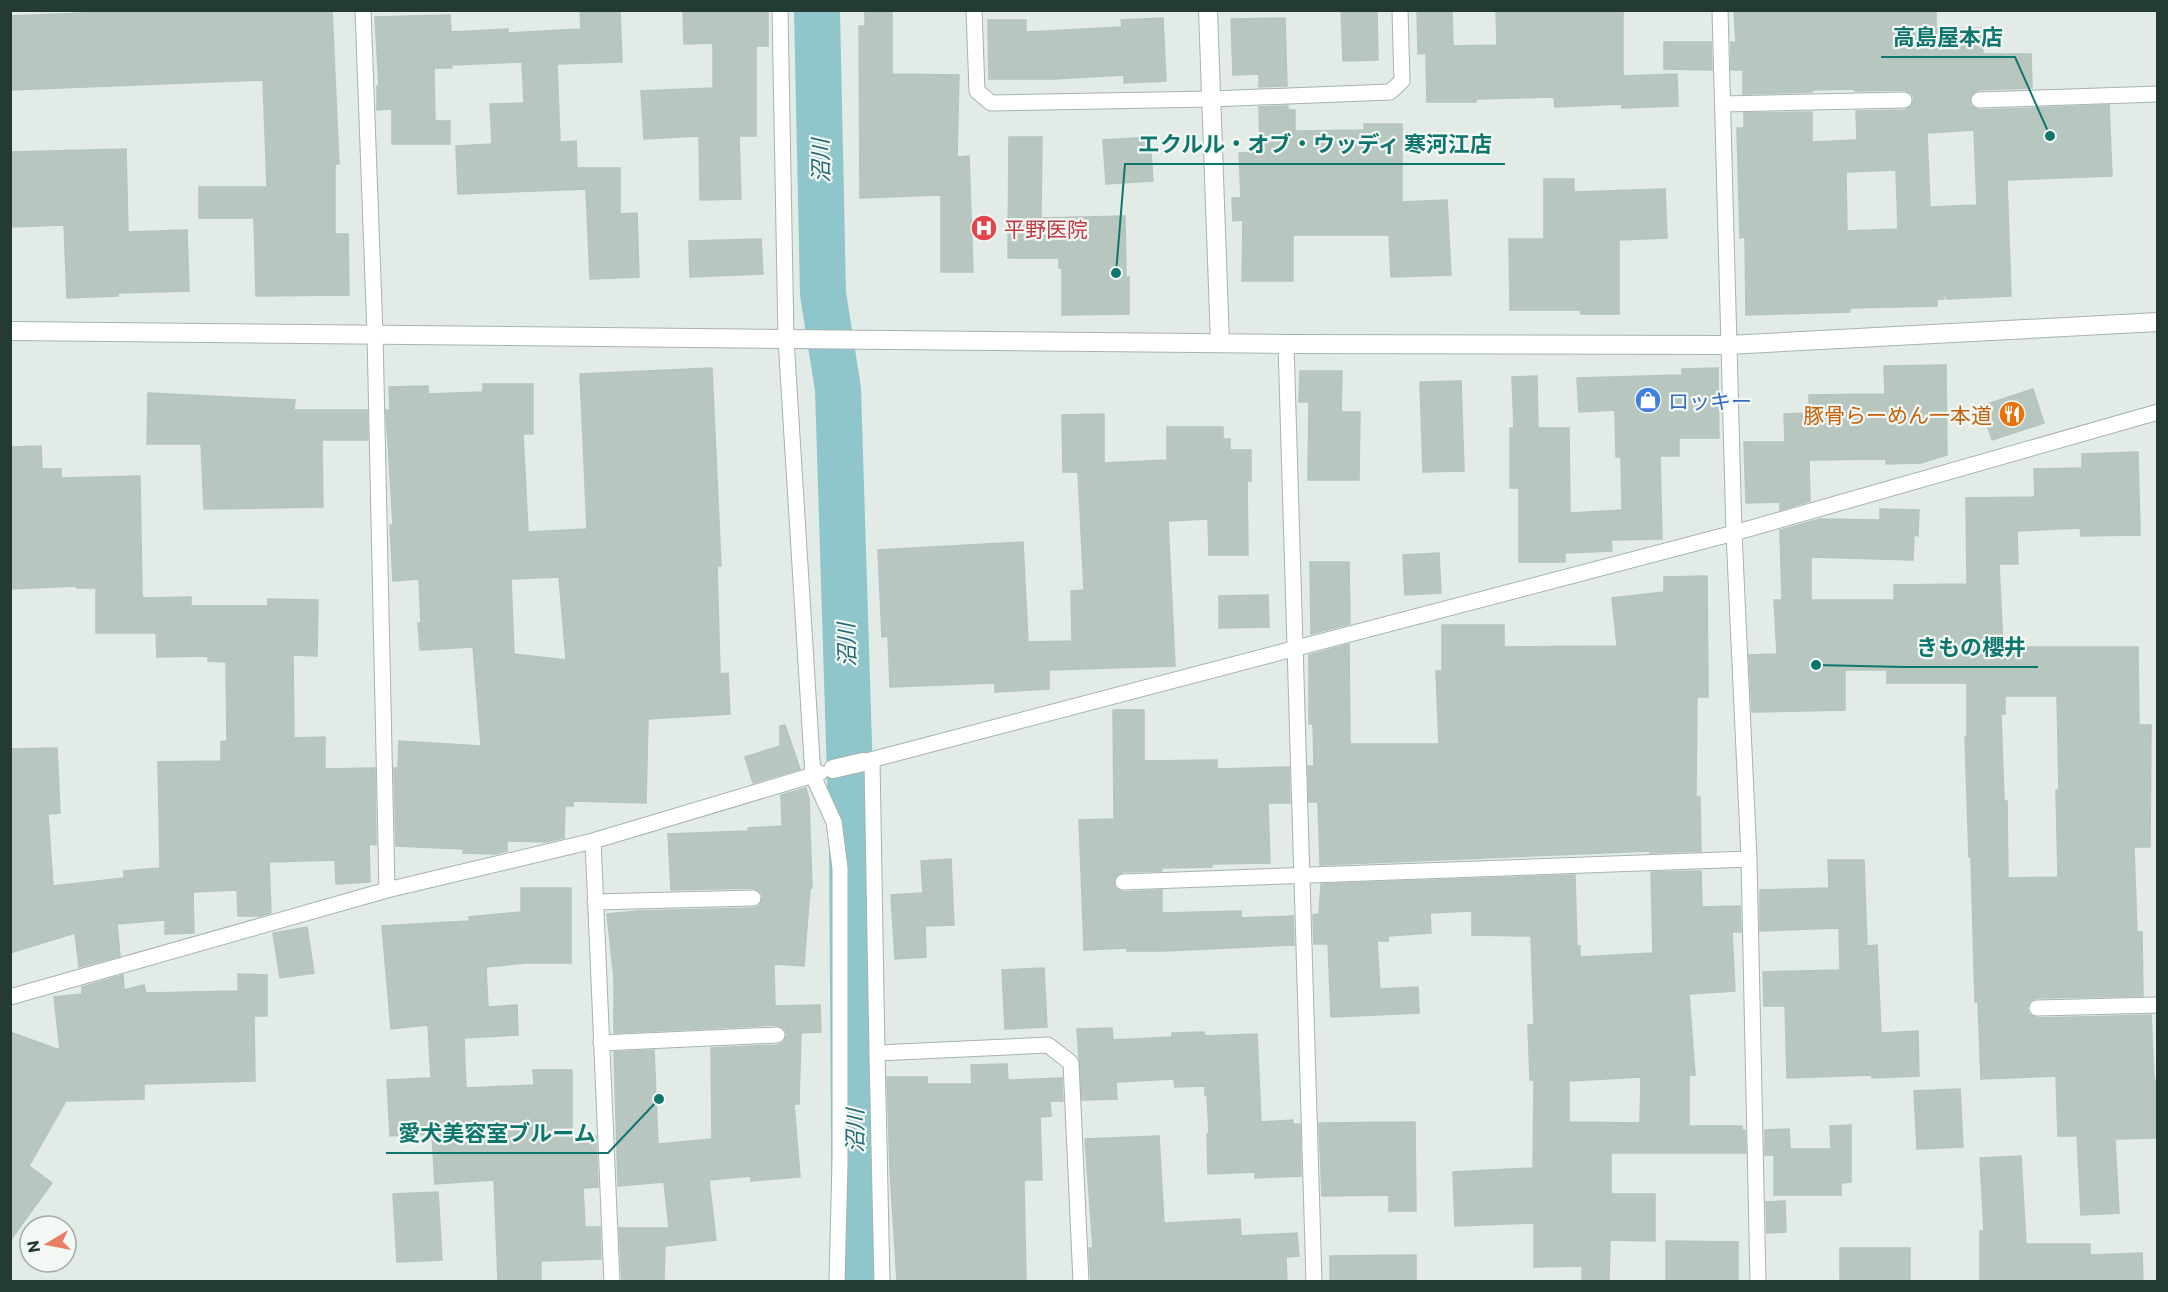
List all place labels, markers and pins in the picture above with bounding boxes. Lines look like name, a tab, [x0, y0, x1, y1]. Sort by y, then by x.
callout: 高島屋本店	[1881, 17, 2015, 57]
callout: エクルル・オブ・ウッディ 寒河江店	[1125, 124, 1505, 164]
hospital icon: 平野医院	[969, 213, 999, 243]
place label: 平野医院	[1004, 216, 1088, 241]
shop icon: ロッキー	[1633, 385, 1663, 415]
place label: ロッキー	[1668, 388, 1752, 413]
restaurant icon: 豚骨らーめん一本道	[1997, 399, 2027, 429]
place label: 豚骨らーめん一本道	[1803, 402, 1992, 427]
callout: きもの櫻井	[1904, 627, 2038, 667]
callout: 愛犬美容室ブルーム	[386, 1113, 608, 1153]

